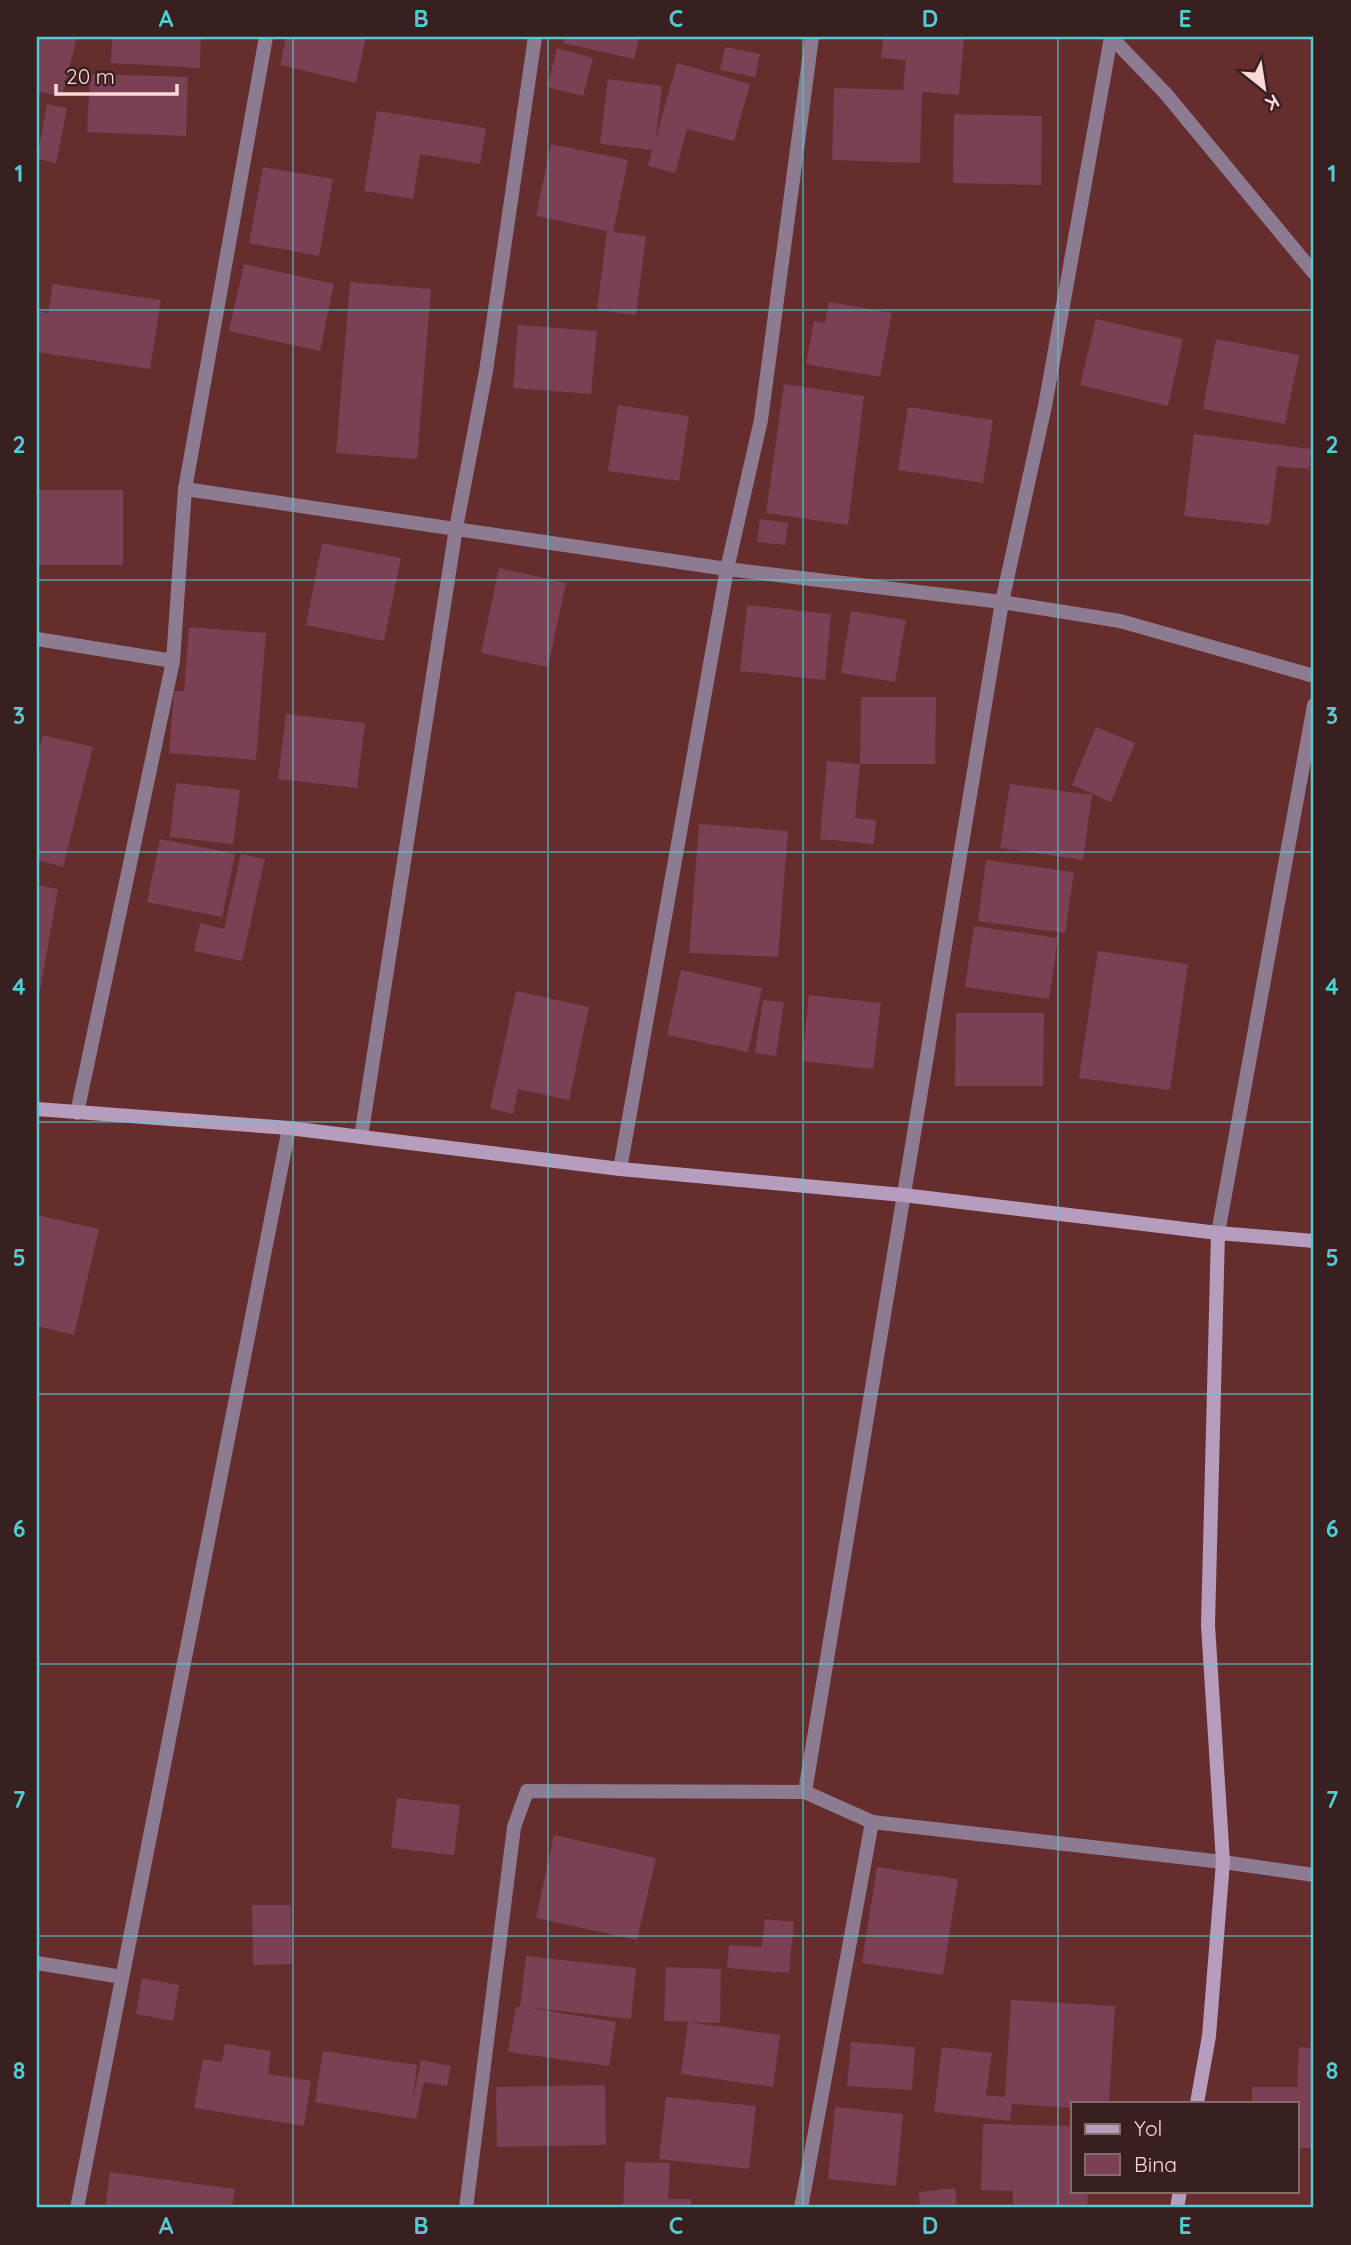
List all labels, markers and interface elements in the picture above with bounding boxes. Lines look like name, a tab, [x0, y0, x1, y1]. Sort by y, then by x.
text: A	[159, 4, 174, 33]
text: B	[413, 4, 429, 33]
text: C	[669, 4, 683, 33]
text: D	[922, 4, 938, 33]
text: E	[1178, 4, 1192, 33]
scale bar	[56, 52, 177, 96]
north arrow	[1228, 52, 1298, 122]
text: 20 m	[66, 63, 115, 89]
text: K	[1261, 89, 1284, 116]
text: 1	[15, 159, 23, 188]
text: 1	[1328, 159, 1336, 188]
text: 2	[12, 430, 26, 459]
text: 2	[1325, 430, 1339, 459]
text: 3	[13, 701, 25, 730]
text: 3	[1326, 701, 1338, 730]
text: 4	[12, 972, 26, 1001]
text: 4	[1325, 972, 1339, 1001]
text: 5	[12, 1243, 26, 1272]
text: 5	[1325, 1243, 1339, 1272]
text: 6	[13, 1514, 25, 1543]
text: 6	[1326, 1514, 1338, 1543]
text: 7	[13, 1785, 26, 1814]
text: 7	[1326, 1785, 1339, 1814]
text: 8	[13, 2056, 25, 2085]
text: 8	[1326, 2056, 1338, 2085]
legend	[1071, 2102, 1298, 2192]
text: Yol	[1134, 2115, 1162, 2141]
text: Bina	[1134, 2151, 1177, 2177]
text: A	[159, 2211, 174, 2240]
text: B	[413, 2211, 429, 2240]
text: C	[669, 2211, 683, 2240]
text: D	[922, 2211, 938, 2240]
text: E	[1178, 2211, 1192, 2240]

